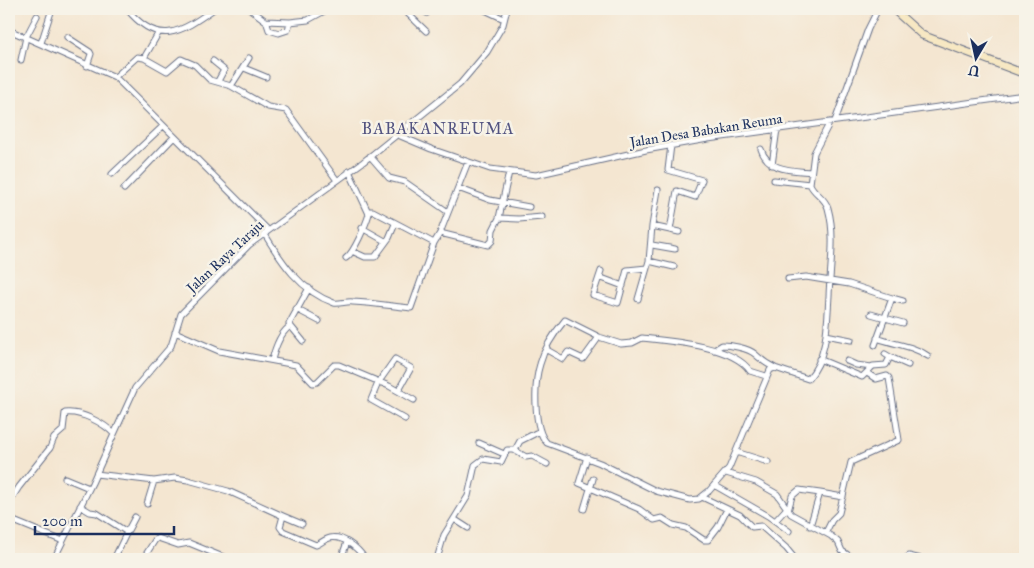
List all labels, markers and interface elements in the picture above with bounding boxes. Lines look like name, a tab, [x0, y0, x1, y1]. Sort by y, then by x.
north arrow	[952, 32, 1002, 82]
text: U	[966, 61, 981, 80]
street label: Jalan Desa Babakan Reuma	[627, 110, 784, 152]
district label: BABAKANREUMA	[362, 119, 514, 138]
street label: Jalan Raya Taraju	[182, 216, 269, 299]
scale bar	[35, 503, 174, 535]
text: 200 m	[42, 512, 83, 530]

